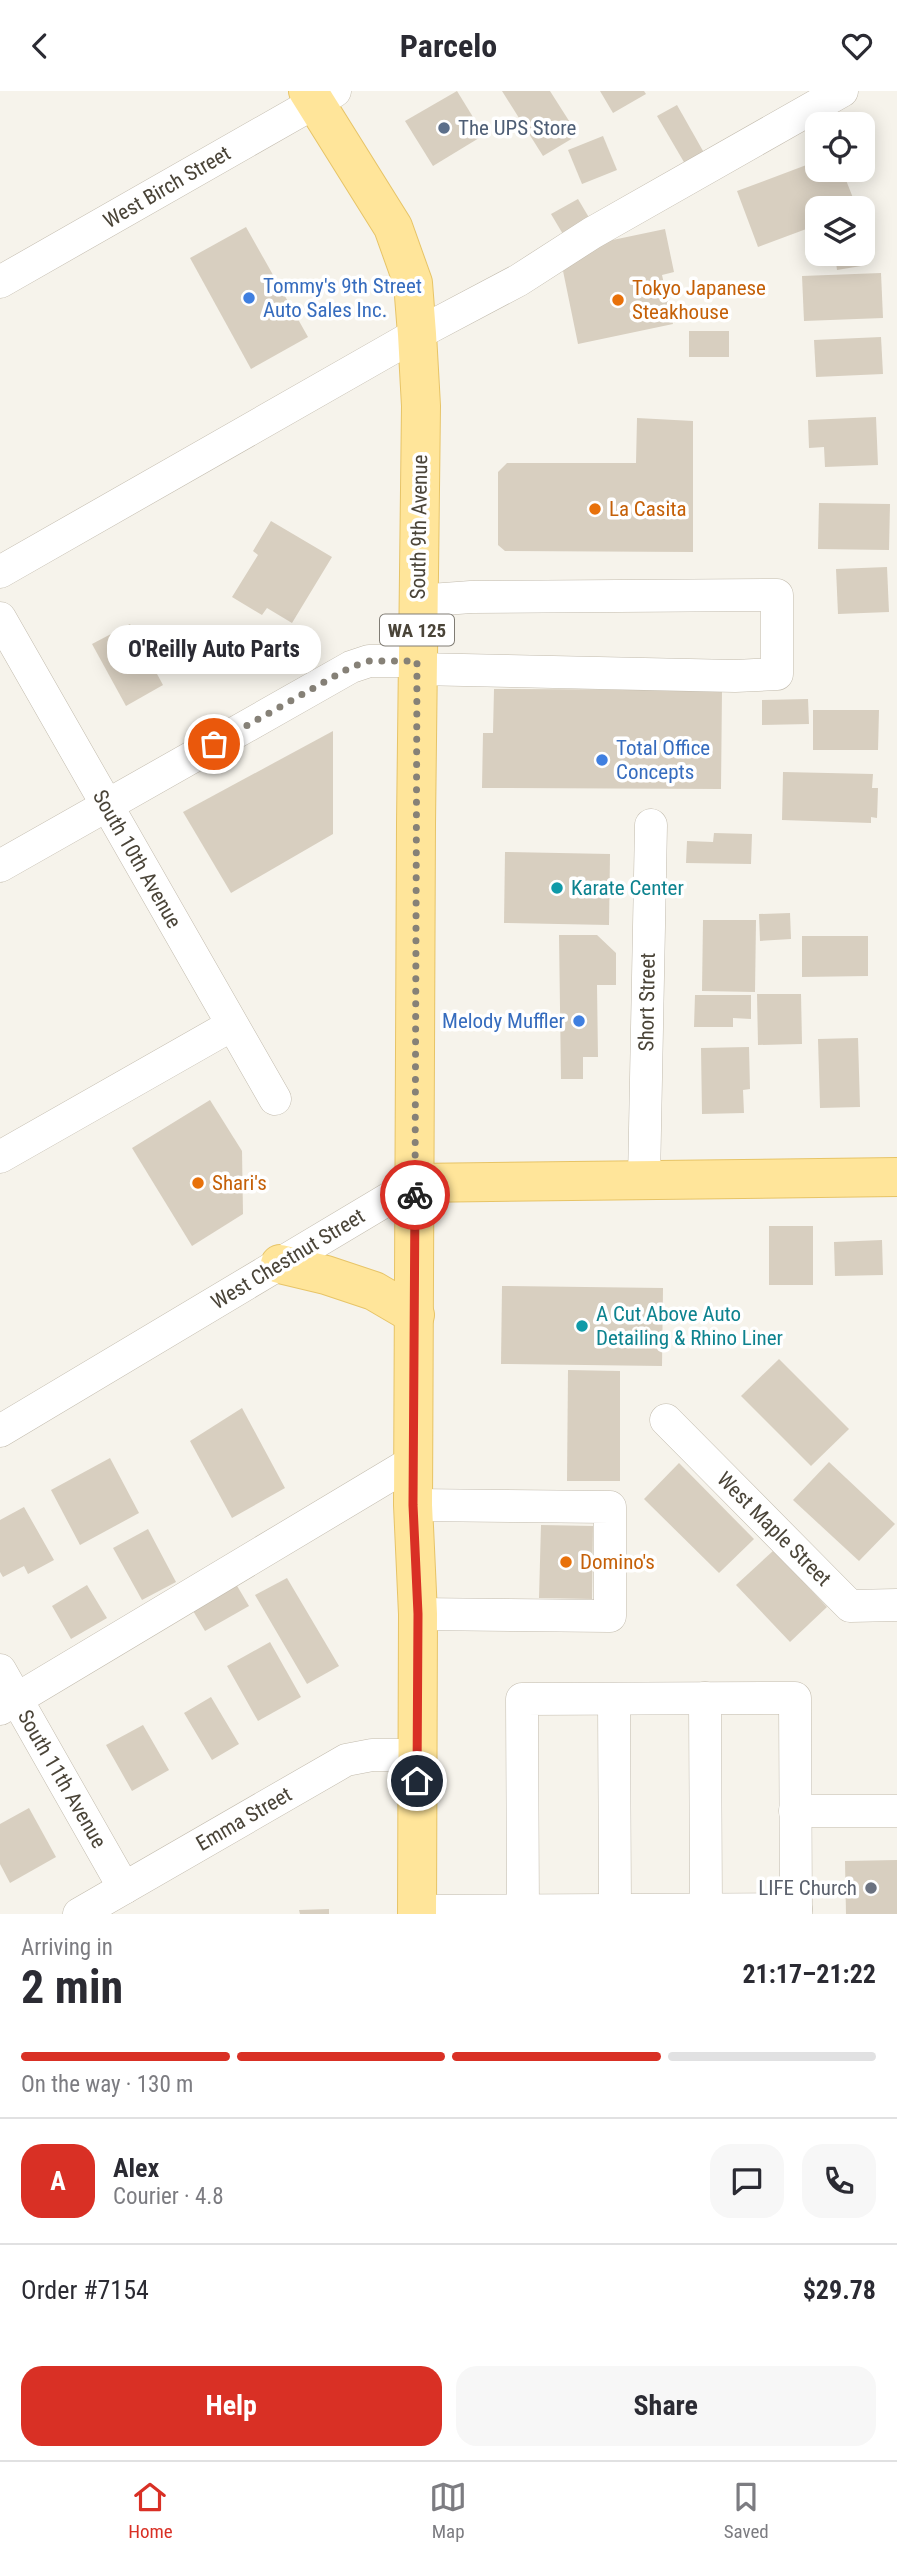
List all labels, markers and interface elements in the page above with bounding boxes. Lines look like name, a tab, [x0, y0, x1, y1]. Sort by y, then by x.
icon: back	[21, 27, 59, 65]
text: Parcelo	[400, 27, 497, 65]
icon: heart	[838, 27, 876, 65]
map controls	[805, 112, 875, 266]
button: locate	[805, 112, 875, 182]
place label: The UPS Store	[458, 116, 577, 140]
marker: The UPS Store	[436, 120, 452, 136]
street label: West Birch Street	[99, 141, 235, 233]
button: layers	[805, 196, 875, 266]
place label: Tommy's 9th Street Auto Sales Inc.	[263, 274, 422, 322]
place label: Tokyo Japanese Steakhouse	[632, 276, 766, 324]
marker: Tommy's 9th Street Auto Sales Inc.	[241, 290, 257, 306]
marker: Tokyo Japanese Steakhouse	[610, 292, 626, 308]
street label: South 9th Avenue	[406, 454, 432, 600]
place label: La Casita	[609, 497, 687, 521]
marker: La Casita	[587, 501, 603, 517]
road number: WA 125	[380, 615, 454, 645]
callout: O'Reilly Auto Parts	[107, 625, 321, 674]
text: O'Reilly Auto Parts	[128, 636, 300, 663]
pin	[184, 714, 244, 774]
icon: bag	[195, 725, 233, 763]
place label: Total Office Concepts	[616, 736, 710, 784]
marker: Total Office Concepts	[594, 752, 610, 768]
street label: South 10th Avenue	[88, 786, 186, 932]
place label: Karate Center	[571, 876, 684, 900]
marker: Karate Center	[549, 880, 565, 896]
street label: Short Street	[634, 952, 660, 1052]
place label: Melody Muffler	[442, 1009, 565, 1033]
marker: Melody Muffler	[571, 1013, 587, 1029]
courier	[380, 1160, 450, 1230]
place label: Shari's	[212, 1171, 267, 1195]
marker: Shari's	[190, 1175, 206, 1191]
icon: bike	[396, 1176, 434, 1214]
street label: West Chestnut Street	[207, 1204, 369, 1314]
place label: A Cut Above Auto Detailing & Rhino Liner	[596, 1302, 783, 1350]
marker: A Cut Above Auto Detailing & Rhino Liner	[574, 1318, 590, 1334]
street label: West Maple Street	[712, 1467, 836, 1591]
place label: Domino's	[580, 1550, 655, 1574]
marker: Domino's	[558, 1554, 574, 1570]
street label: South 11th Avenue	[13, 1706, 111, 1852]
pin	[387, 1751, 447, 1811]
icon: home	[398, 1762, 436, 1800]
street label: Emma Street	[192, 1782, 296, 1856]
place label: LIFE Church	[758, 1876, 857, 1900]
marker: LIFE Church	[863, 1880, 879, 1896]
text: Arriving in	[21, 1934, 113, 1961]
text: 21:17–21:22	[742, 1959, 876, 1989]
text: 2 min	[21, 1960, 123, 2014]
text: On the way · 130 m	[21, 2071, 193, 2098]
button: chat	[710, 2144, 784, 2218]
button: phone	[802, 2144, 876, 2218]
text: Alex	[113, 2153, 159, 2183]
text: A	[50, 2166, 66, 2196]
text: Courier · 4.8	[113, 2183, 224, 2210]
text: Order #7154	[21, 2275, 149, 2305]
text: $29.78	[803, 2275, 876, 2305]
button: Help	[21, 2366, 442, 2446]
button: Share	[456, 2366, 876, 2446]
tab: Home	[128, 2478, 173, 2543]
tab: Map	[429, 2478, 467, 2543]
tab: Saved	[724, 2478, 769, 2543]

